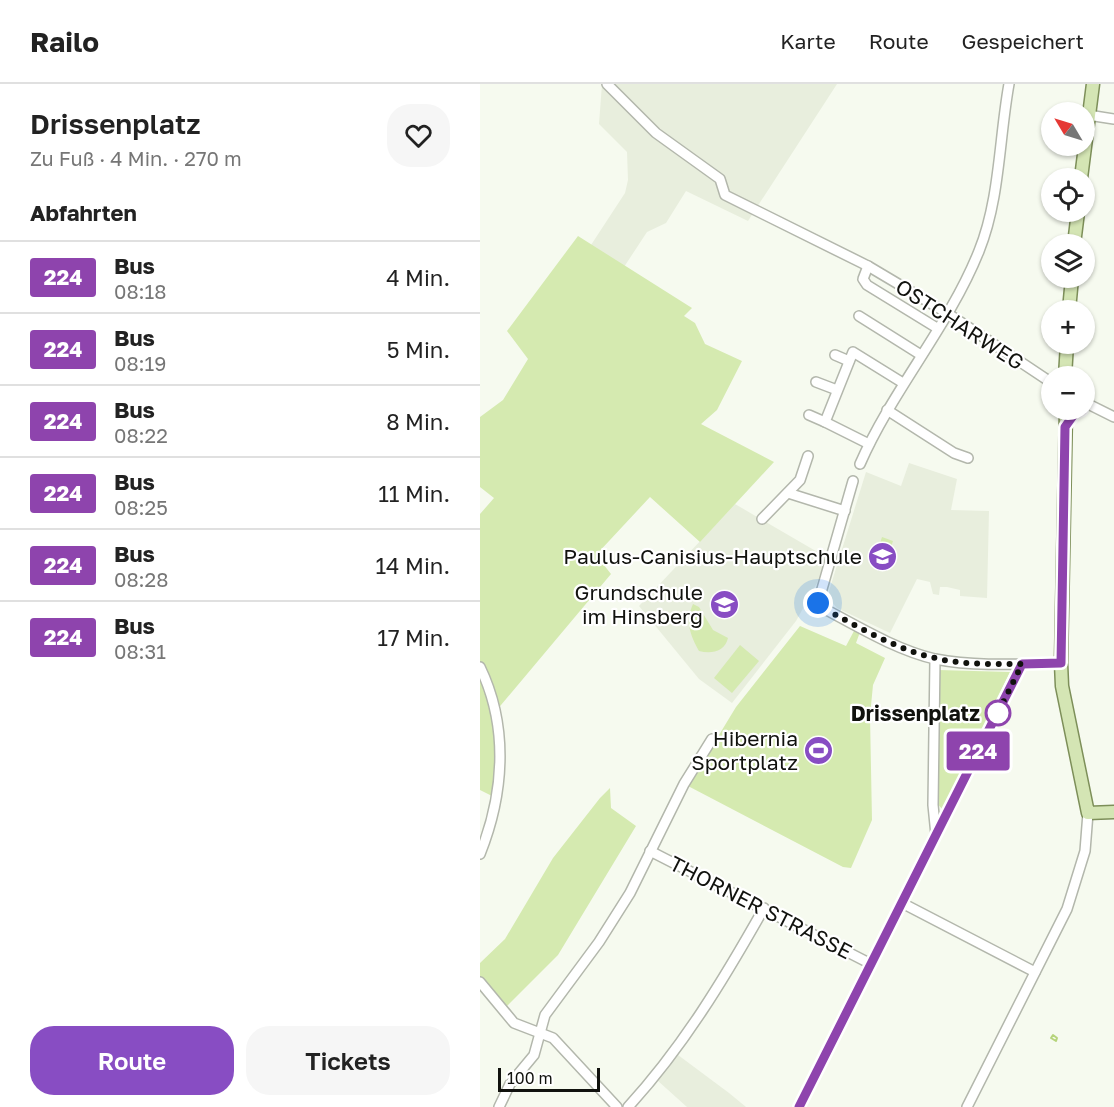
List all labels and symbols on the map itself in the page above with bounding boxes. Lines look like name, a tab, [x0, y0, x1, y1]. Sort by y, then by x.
north arrow	[1041, 102, 1095, 156]
street label: OSTCHARWEG	[891, 273, 1029, 375]
school or university icon: Paulus-Canisius-Hauptschule	[867, 540, 899, 572]
place label: Paulus-Canisius-Hauptschule	[563, 543, 862, 569]
place label: Grundschule im Hinsberg	[575, 579, 703, 629]
school or university icon: Grundschule im Hinsberg	[708, 588, 740, 620]
your location	[803, 588, 833, 618]
place label: Drissenplatz	[851, 700, 980, 726]
marker: Drissenplatz	[985, 700, 1011, 726]
place label: Hibernia Sportplatz	[691, 725, 798, 775]
line badge: 224	[944, 732, 1012, 770]
sports icon: Hibernia Sportplatz	[803, 734, 835, 766]
street label: THORNER STRASSE	[665, 850, 857, 964]
scale bar	[498, 1065, 600, 1092]

